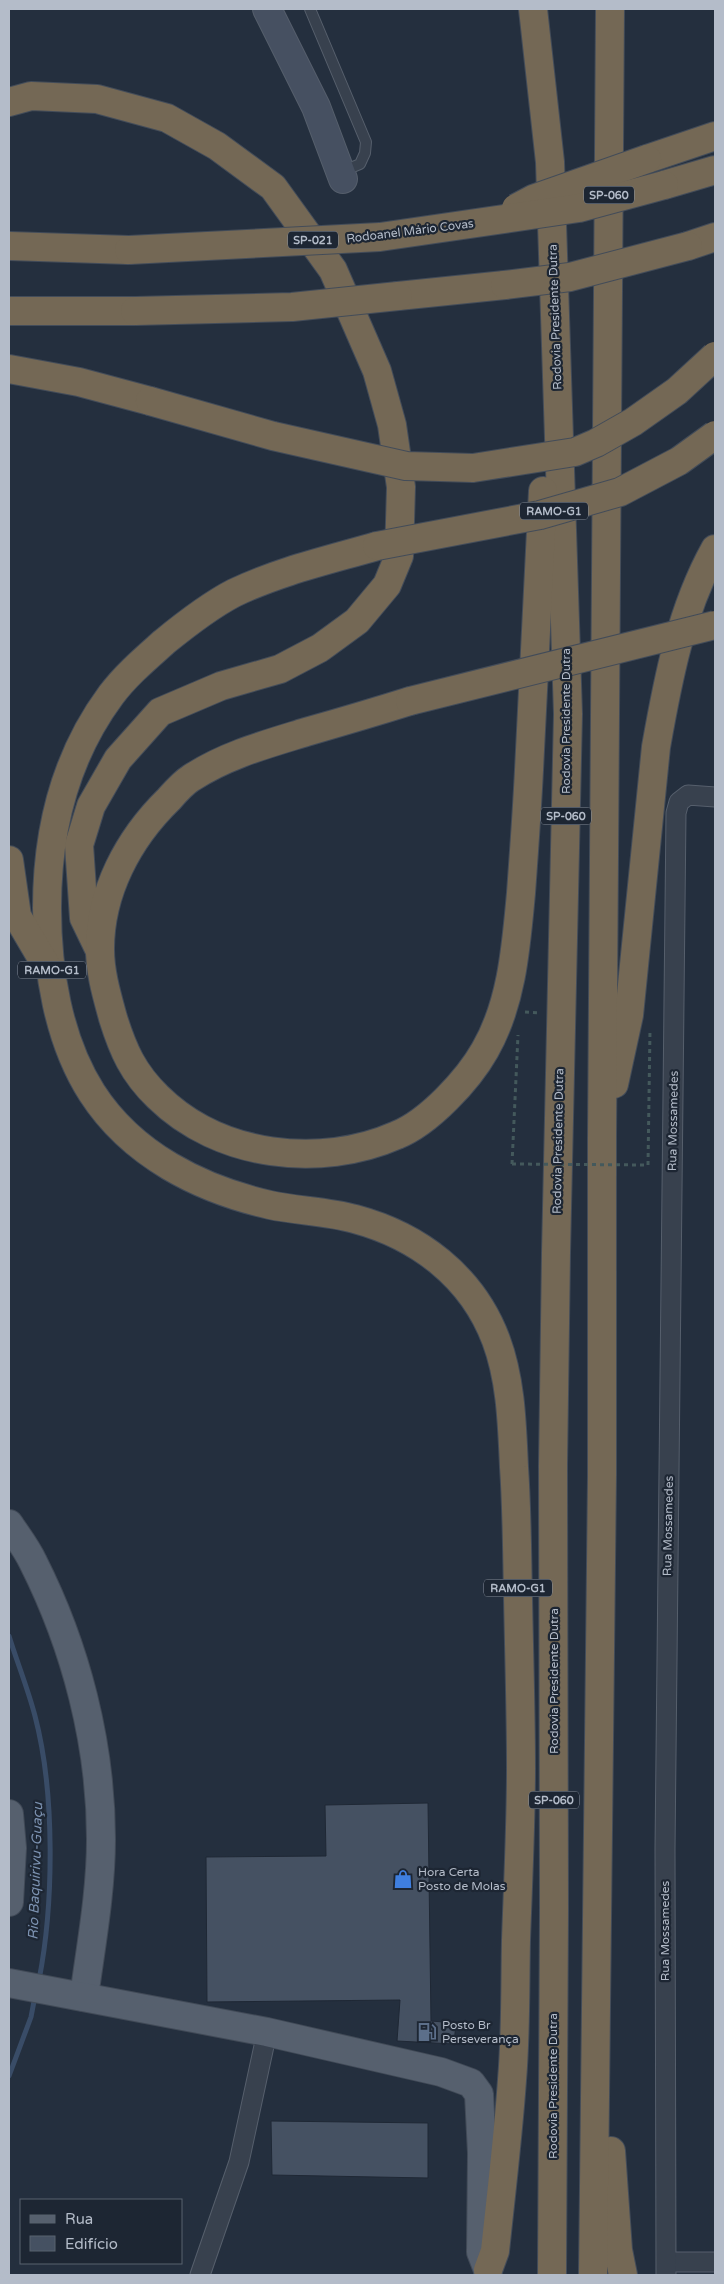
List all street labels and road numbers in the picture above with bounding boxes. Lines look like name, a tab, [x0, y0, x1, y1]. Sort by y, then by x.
road number: SP-060	[584, 186, 634, 204]
street label: Rodoanel Mário Covas	[346, 216, 475, 246]
road number: SP-021	[288, 232, 338, 248]
street label: Rodovia Presidente Dutra	[545, 244, 565, 390]
road number: RAMO-G1	[520, 502, 588, 520]
street label: Rodovia Presidente Dutra	[559, 648, 573, 794]
road number: SP-060	[541, 808, 591, 824]
road number: RAMO-G1	[18, 962, 86, 978]
street label: Rodovia Presidente Dutra	[550, 1068, 566, 1214]
street label: Rua Mossamedes	[665, 1070, 681, 1171]
street label: Rua Mossamedes	[660, 1475, 676, 1576]
road number: RAMO-G1	[484, 1580, 552, 1596]
street label: Rodovia Presidente Dutra	[547, 1608, 561, 1754]
road number: SP-060	[529, 1792, 579, 1808]
street label: Rua Mossamedes	[658, 1880, 672, 1981]
street label: Rodovia Presidente Dutra	[546, 2013, 560, 2159]

